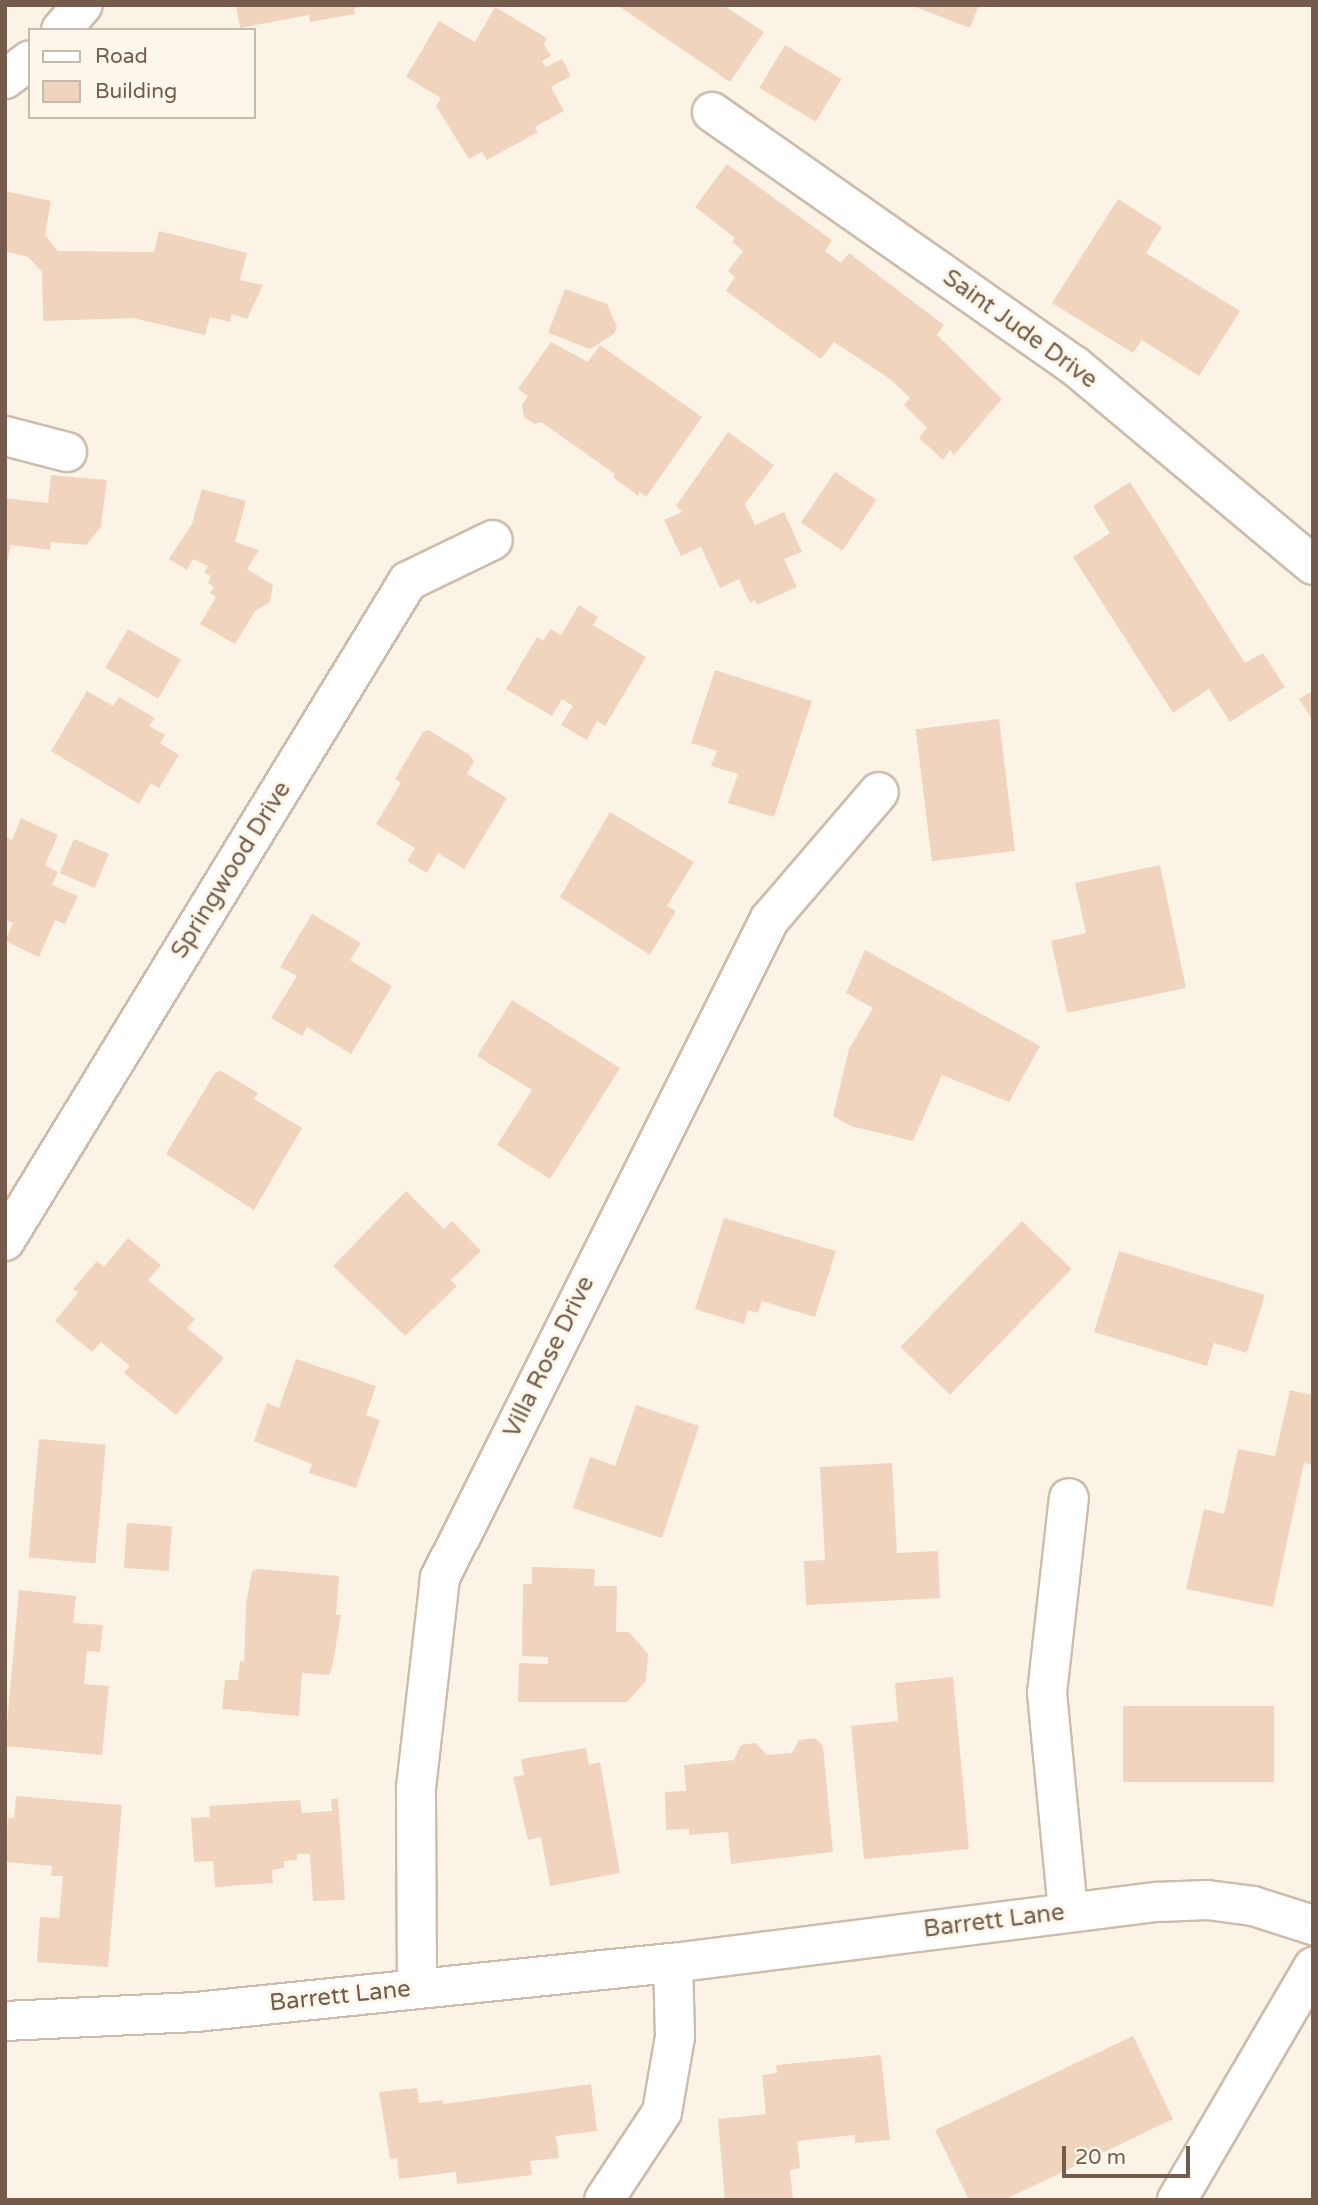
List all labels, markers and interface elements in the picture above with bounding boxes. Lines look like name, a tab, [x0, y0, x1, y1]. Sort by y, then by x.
legend	[28, 28, 256, 119]
text: Road	[95, 44, 148, 69]
text: Building	[95, 79, 177, 104]
street label: Saint Jude Drive	[937, 263, 1103, 395]
street label: Springwood Drive	[165, 776, 297, 964]
street label: Villa Rose Drive	[497, 1272, 601, 1442]
street label: Barrett Lane	[922, 1898, 1066, 1944]
street label: Barrett Lane	[268, 1974, 412, 2018]
scale bar	[1066, 2132, 1194, 2176]
text: 20 m	[1075, 2145, 1126, 2170]

